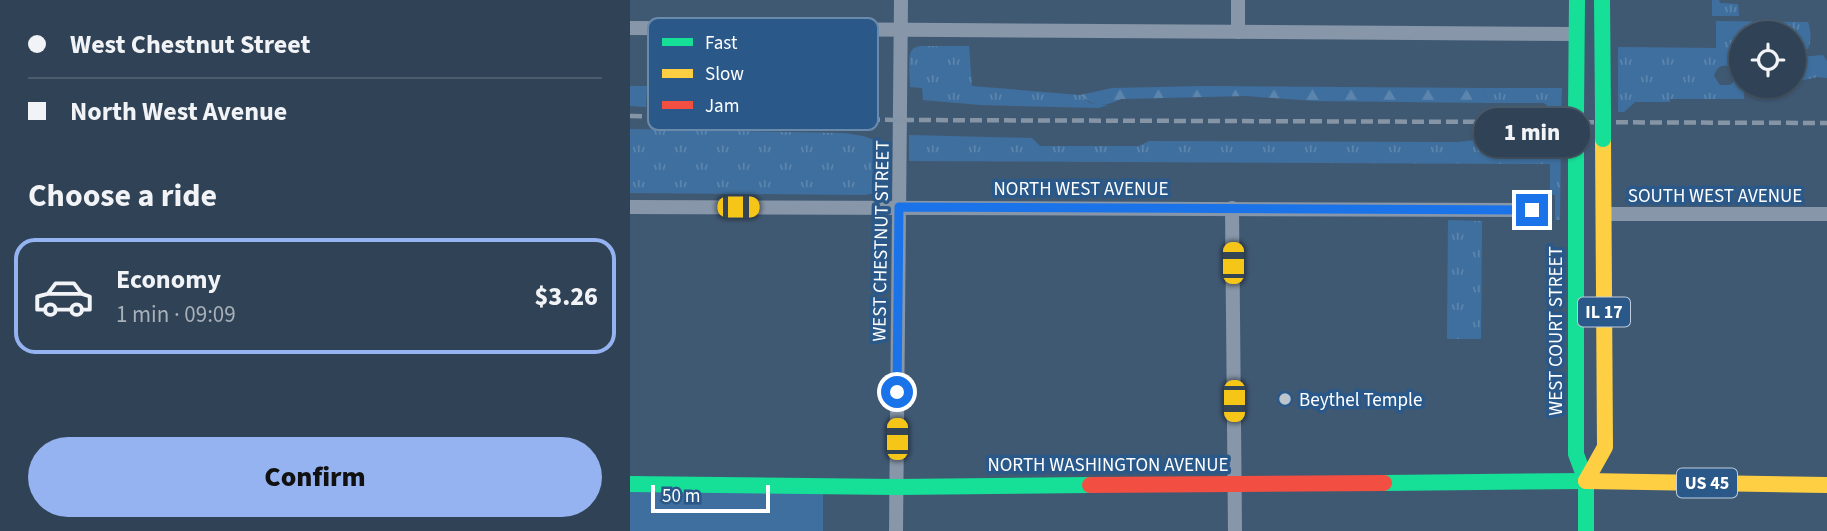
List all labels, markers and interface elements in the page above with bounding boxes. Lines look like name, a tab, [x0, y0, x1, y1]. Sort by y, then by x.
legend	[648, 18, 878, 130]
map controls	[1729, 21, 1806, 98]
button: locate	[1729, 21, 1806, 98]
text: West Chestnut Street	[70, 26, 310, 63]
text: Fast	[705, 30, 738, 57]
text: Slow	[705, 61, 744, 88]
text: North West Avenue	[70, 93, 287, 130]
text: Jam	[705, 93, 739, 120]
callout: 1 min	[1474, 108, 1590, 158]
text: 1 min	[1504, 116, 1560, 149]
street label: WEST CHESTNUT STREET	[866, 140, 897, 342]
text: Choose a ride	[28, 173, 217, 219]
street label: NORTH WEST AVENUE	[994, 176, 1168, 203]
street label: SOUTH WEST AVENUE	[1628, 183, 1802, 210]
route end	[1516, 194, 1548, 226]
car	[718, 197, 760, 218]
car	[1223, 242, 1244, 284]
street label: WEST COURT STREET	[1543, 246, 1570, 416]
text: Economy	[116, 261, 221, 298]
icon: car	[32, 265, 95, 328]
text: $3.26	[534, 278, 598, 315]
text: 1 min · 09:09	[116, 298, 236, 331]
road number: IL 17	[1578, 298, 1630, 326]
route start	[881, 376, 913, 408]
car	[1224, 380, 1245, 422]
place label: Beythel Temple	[1299, 387, 1422, 414]
marker: Beythel Temple	[1277, 391, 1293, 407]
car	[887, 418, 908, 460]
button: Confirm	[28, 437, 602, 517]
street label: NORTH WASHINGTON AVENUE	[987, 452, 1229, 479]
road number: US 45	[1677, 468, 1737, 498]
scale bar	[651, 482, 770, 514]
text: 50 m	[662, 483, 700, 510]

